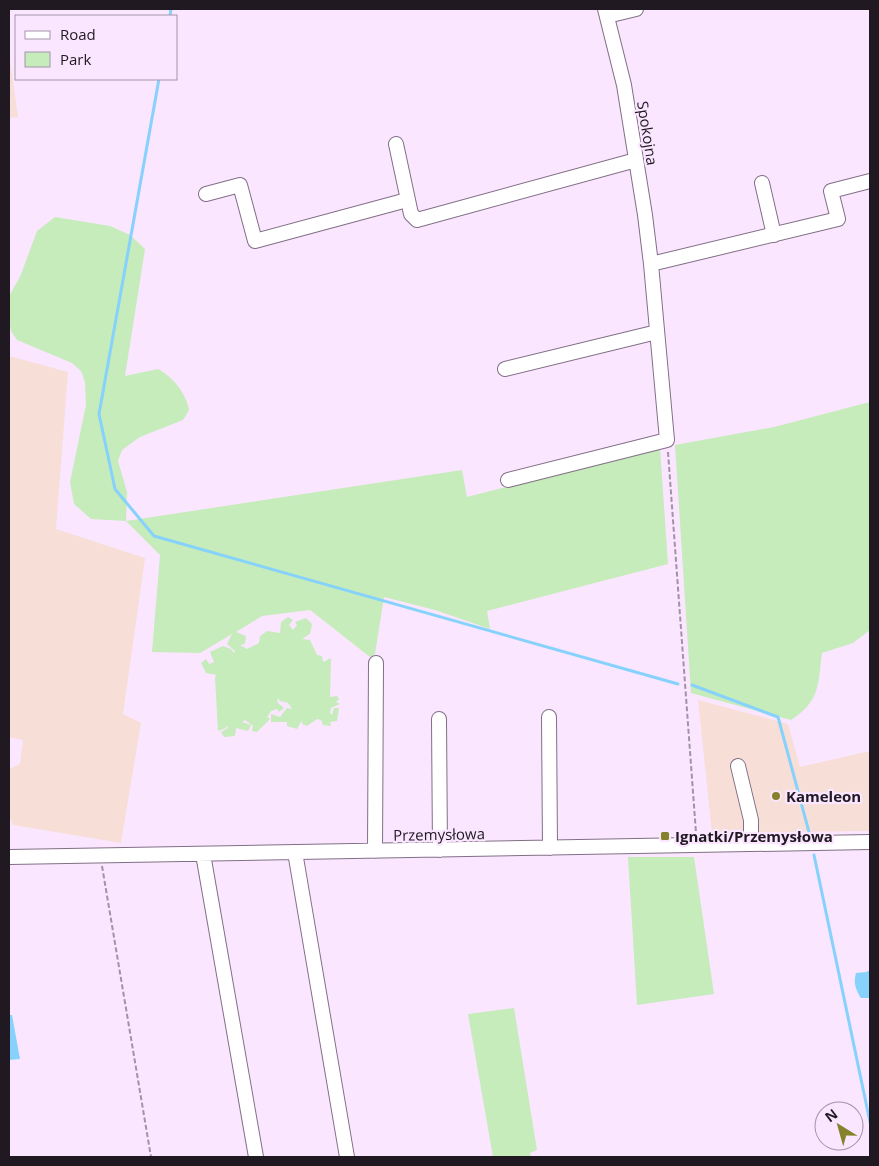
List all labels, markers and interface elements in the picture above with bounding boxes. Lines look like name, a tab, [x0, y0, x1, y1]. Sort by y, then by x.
legend	[15, 15, 178, 80]
text: Road	[60, 24, 96, 44]
text: Park	[60, 49, 91, 69]
street label: Spokojna	[633, 100, 663, 166]
place label: Kameleon	[786, 786, 861, 806]
marker: Kameleon	[770, 790, 782, 802]
street label: Przemysłowa	[393, 823, 485, 845]
place label: Ignatki/Przemysłowa	[675, 826, 833, 846]
marker: Ignatki/Przemysłowa	[659, 830, 671, 842]
north arrow	[814, 1101, 864, 1151]
text: N	[821, 1104, 841, 1126]

